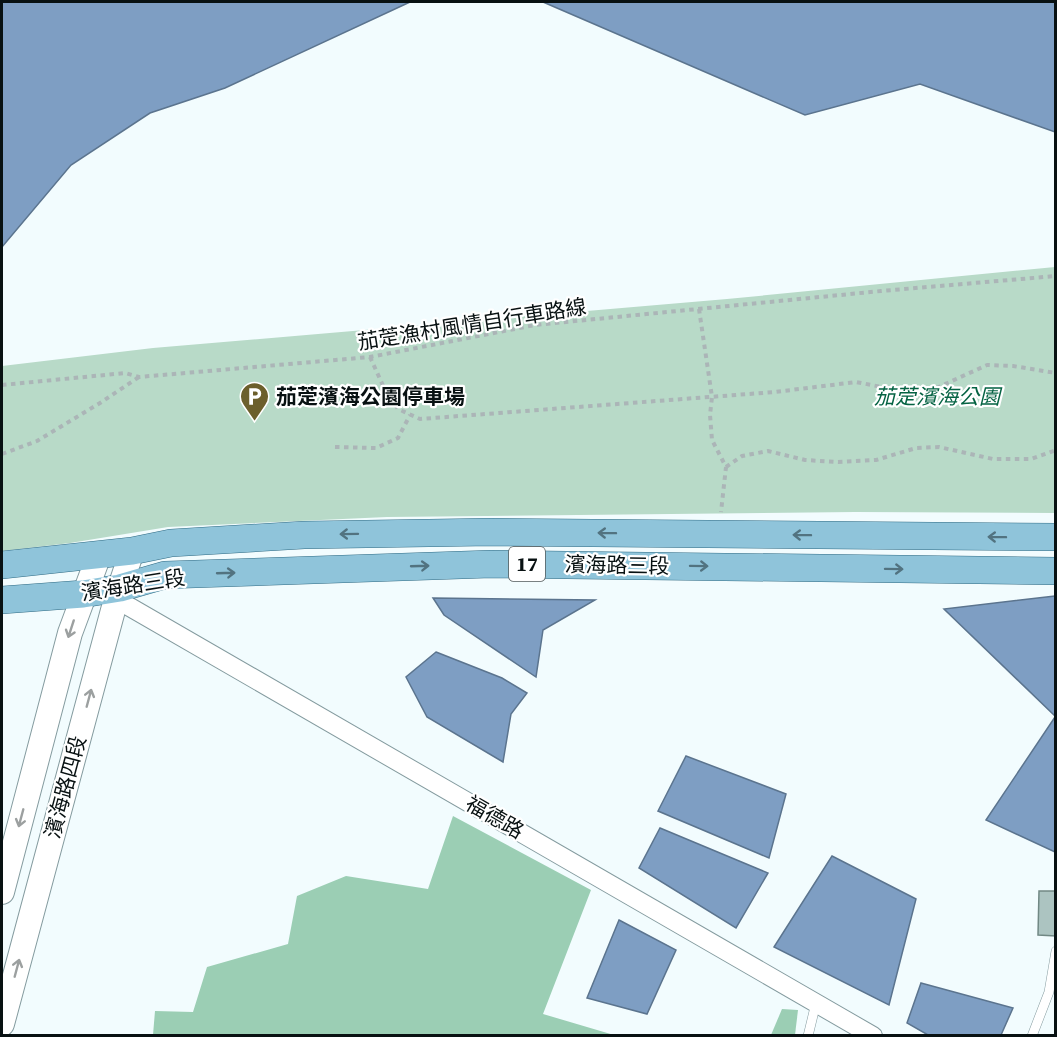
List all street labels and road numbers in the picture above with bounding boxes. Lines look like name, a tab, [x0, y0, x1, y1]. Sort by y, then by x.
street label: 茄萣漁村風情自行車路線	[356, 292, 588, 356]
road number: 17	[509, 547, 545, 581]
street label: 濱海路三段	[564, 550, 670, 580]
street label: 濱海路三段	[79, 562, 187, 608]
street label: 濱海路四段	[37, 733, 93, 841]
street label: 福德路	[460, 789, 530, 845]

